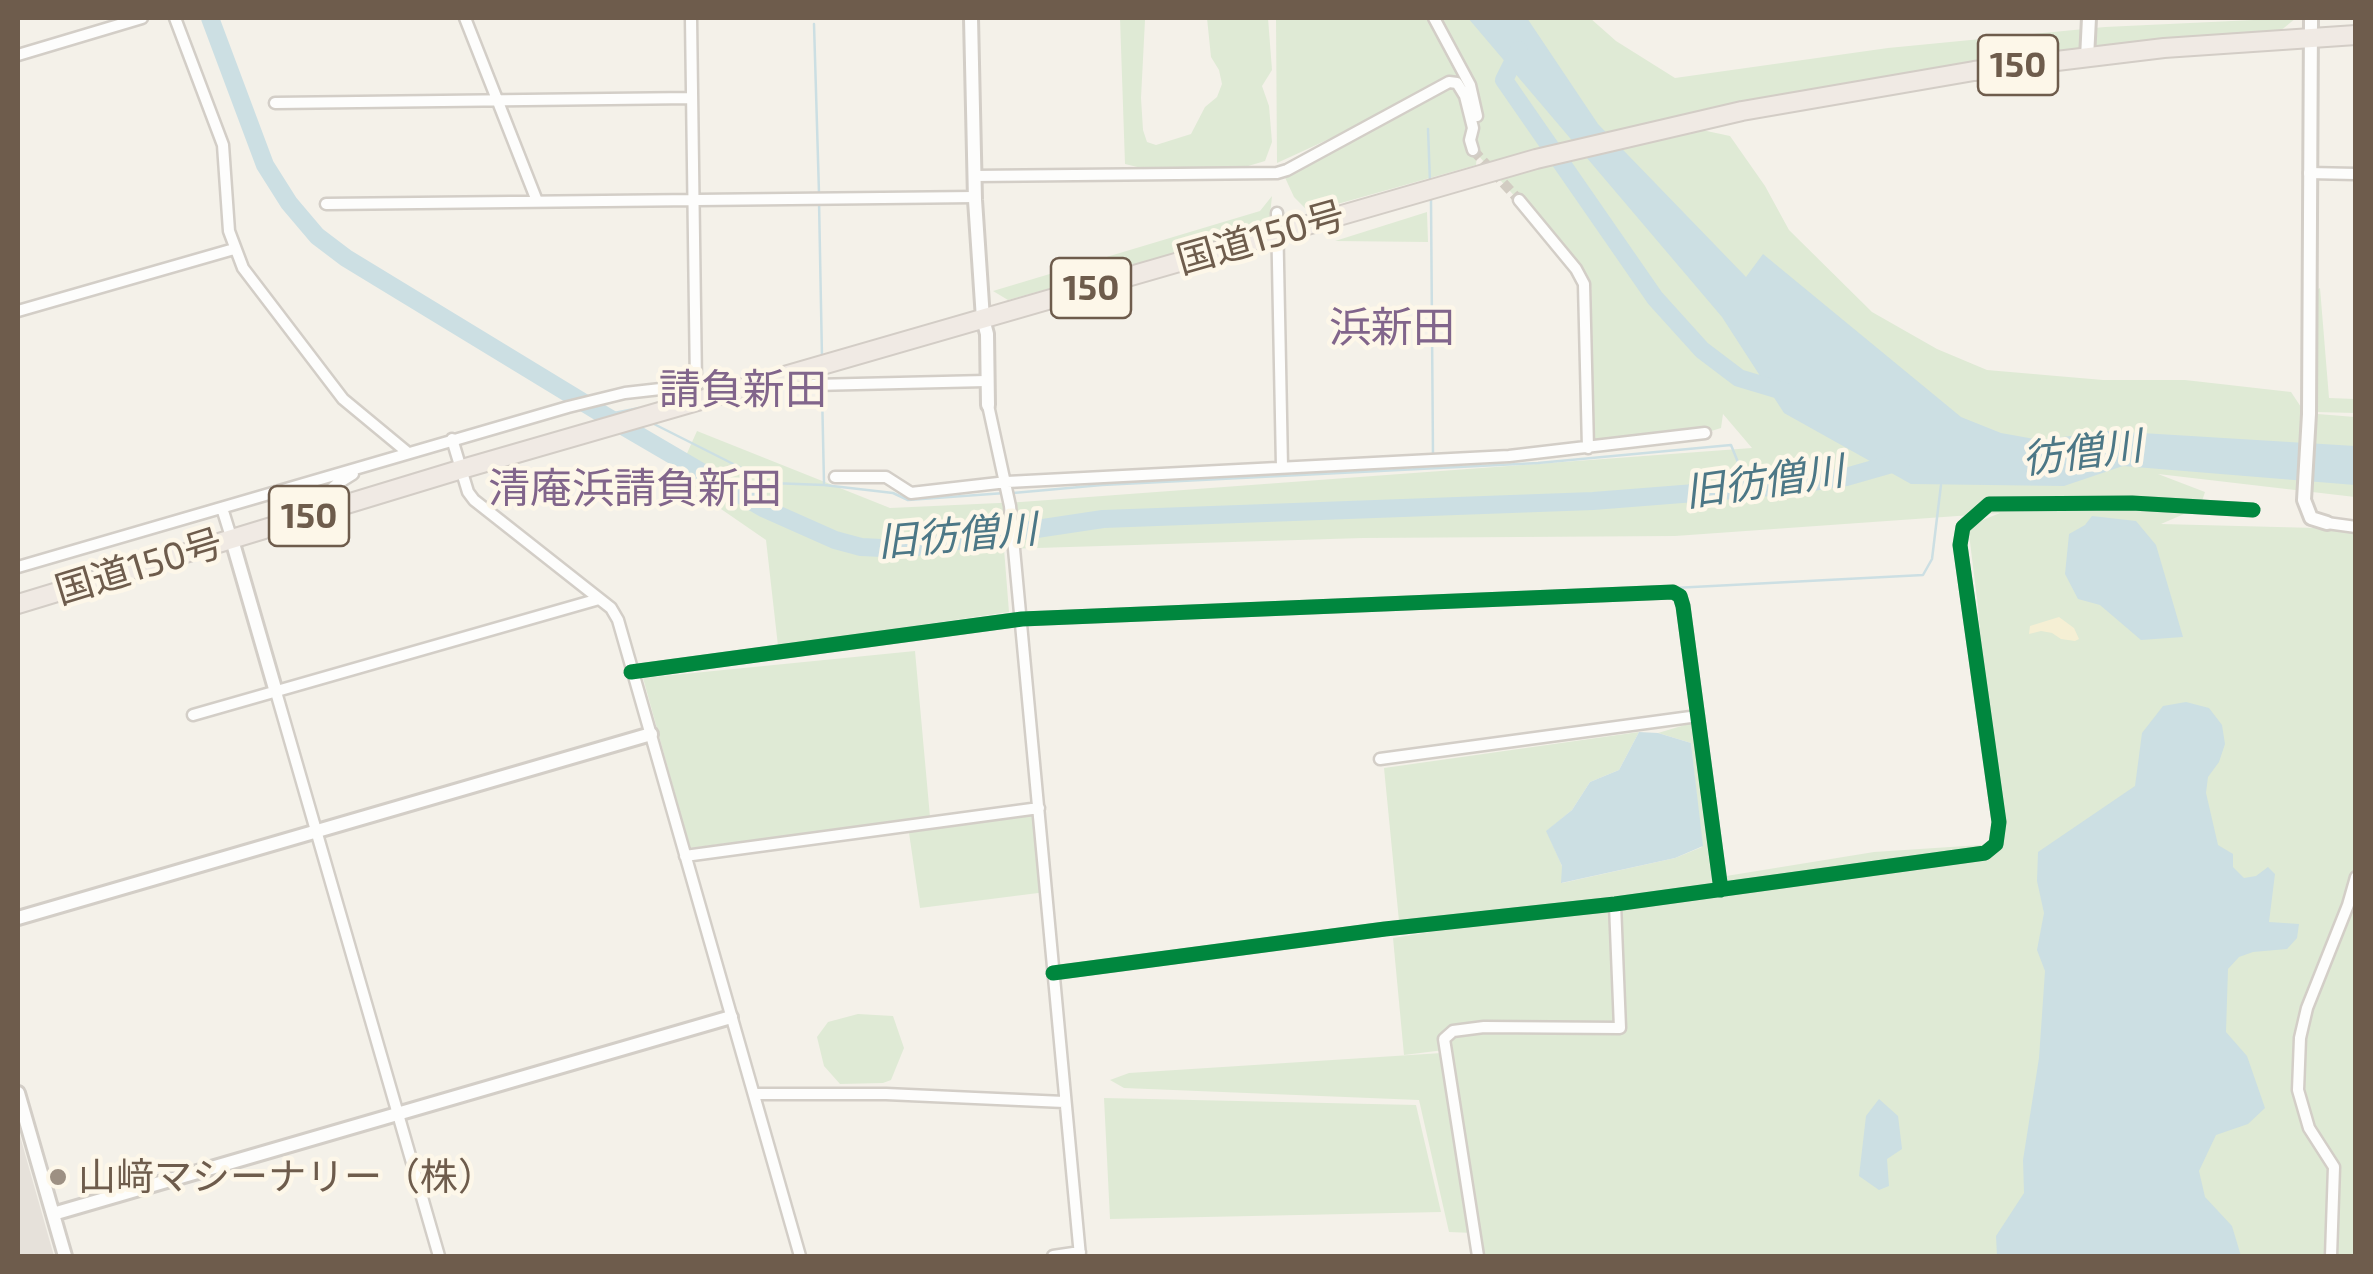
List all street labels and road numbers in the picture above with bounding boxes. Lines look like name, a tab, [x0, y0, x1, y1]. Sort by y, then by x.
road number: 150	[1978, 35, 2058, 95]
street label: 国道150号	[1172, 192, 1350, 284]
road number: 150	[1051, 258, 1131, 318]
road number: 150	[269, 486, 349, 546]
street label: 国道150号	[50, 520, 228, 614]

